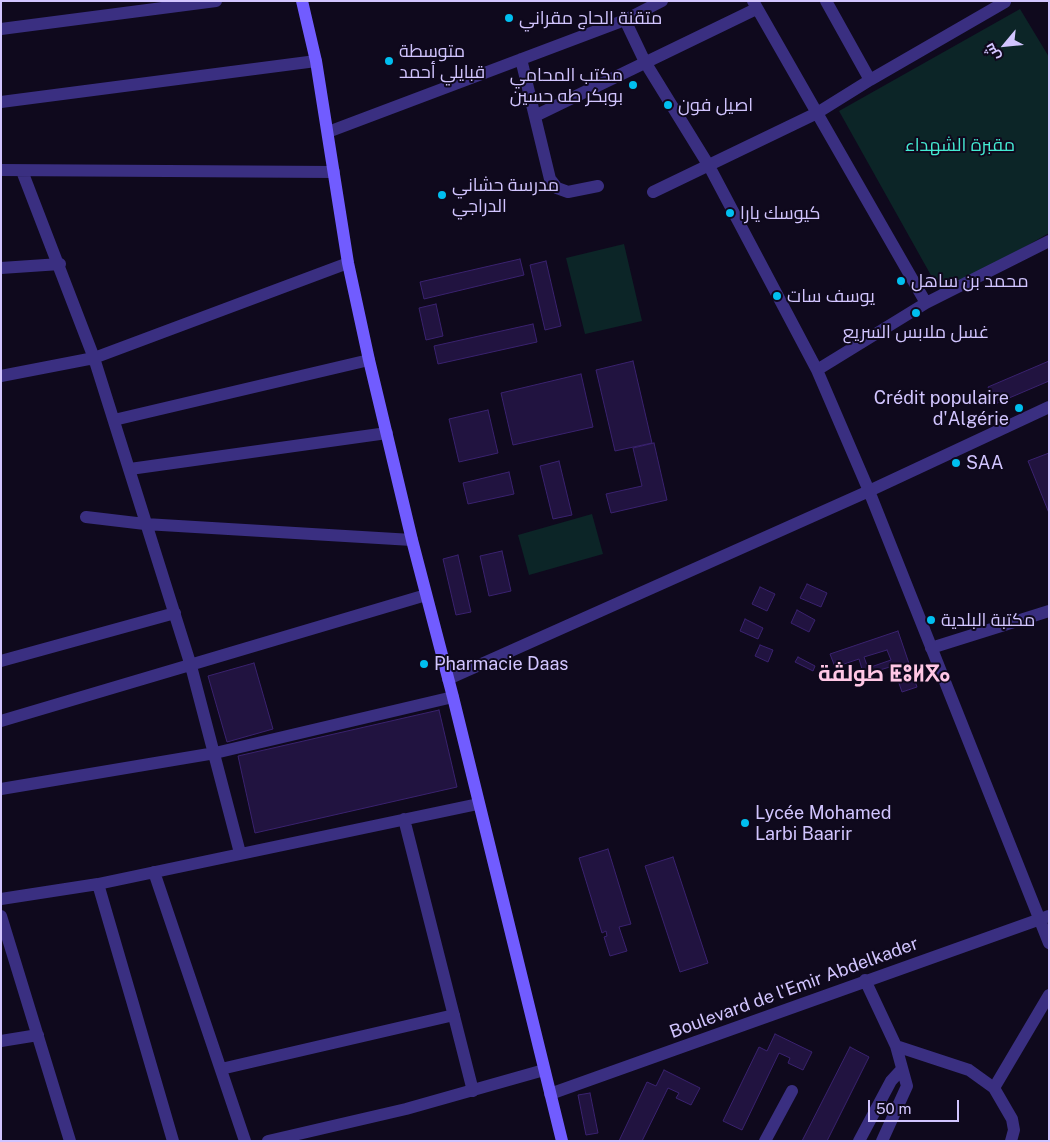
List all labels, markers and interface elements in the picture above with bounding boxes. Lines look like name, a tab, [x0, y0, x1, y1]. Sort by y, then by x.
place label: متقنة الحاج مقراني	[519, 7, 662, 29]
marker: متقنة الحاج مقراني	[503, 12, 515, 24]
north arrow	[980, 20, 1030, 70]
place label: متوسطة قبايلي أحمد	[399, 40, 485, 82]
text: ش	[980, 40, 1003, 64]
marker: متوسطة قبايلي أحمد	[383, 55, 395, 67]
place label: مكتب المحامي بوبكر طه حسين	[510, 64, 623, 106]
marker: مكتب المحامي بوبكر طه حسين	[627, 79, 639, 91]
place label: اصيل فون	[678, 94, 753, 116]
marker: اصيل فون	[662, 99, 674, 111]
park label: مقبرة الشهداء	[905, 134, 1015, 156]
place label: مدرسة حشاني الدراجي	[452, 174, 559, 216]
marker: مدرسة حشاني الدراجي	[436, 189, 448, 201]
place label: كيوسك يارا	[740, 202, 821, 224]
marker: كيوسك يارا	[724, 207, 736, 219]
place label: محمد بن ساهل	[911, 270, 1028, 292]
marker: محمد بن ساهل	[895, 275, 907, 287]
place label: يوسف سات	[787, 285, 875, 307]
marker: يوسف سات	[771, 290, 783, 302]
marker: غسل ملابس السريع	[910, 307, 922, 319]
place label: غسل ملابس السريع	[843, 321, 989, 343]
place label: Crédit populaire d'Algérie	[874, 387, 1009, 429]
marker: Crédit populaire d'Algérie	[1013, 402, 1025, 414]
place label: SAA	[966, 452, 1003, 474]
marker: SAA	[950, 457, 962, 469]
place label: مكتبة البلدية	[941, 609, 1035, 631]
marker: مكتبة البلدية	[925, 614, 937, 626]
place label: Pharmacie Daas	[434, 653, 568, 675]
marker: Pharmacie Daas	[418, 658, 430, 670]
district label: طولڤة ⵟⵓⵍⴳⴰ	[818, 661, 950, 687]
place label: Lycée Mohamed Larbi Baarir	[755, 802, 891, 844]
marker: Lycée Mohamed Larbi Baarir	[739, 817, 751, 829]
street label: Boulevard de l'Emir Abdelkader	[667, 933, 921, 1043]
scale bar	[870, 1090, 961, 1122]
text: 50 m	[876, 1100, 911, 1117]

